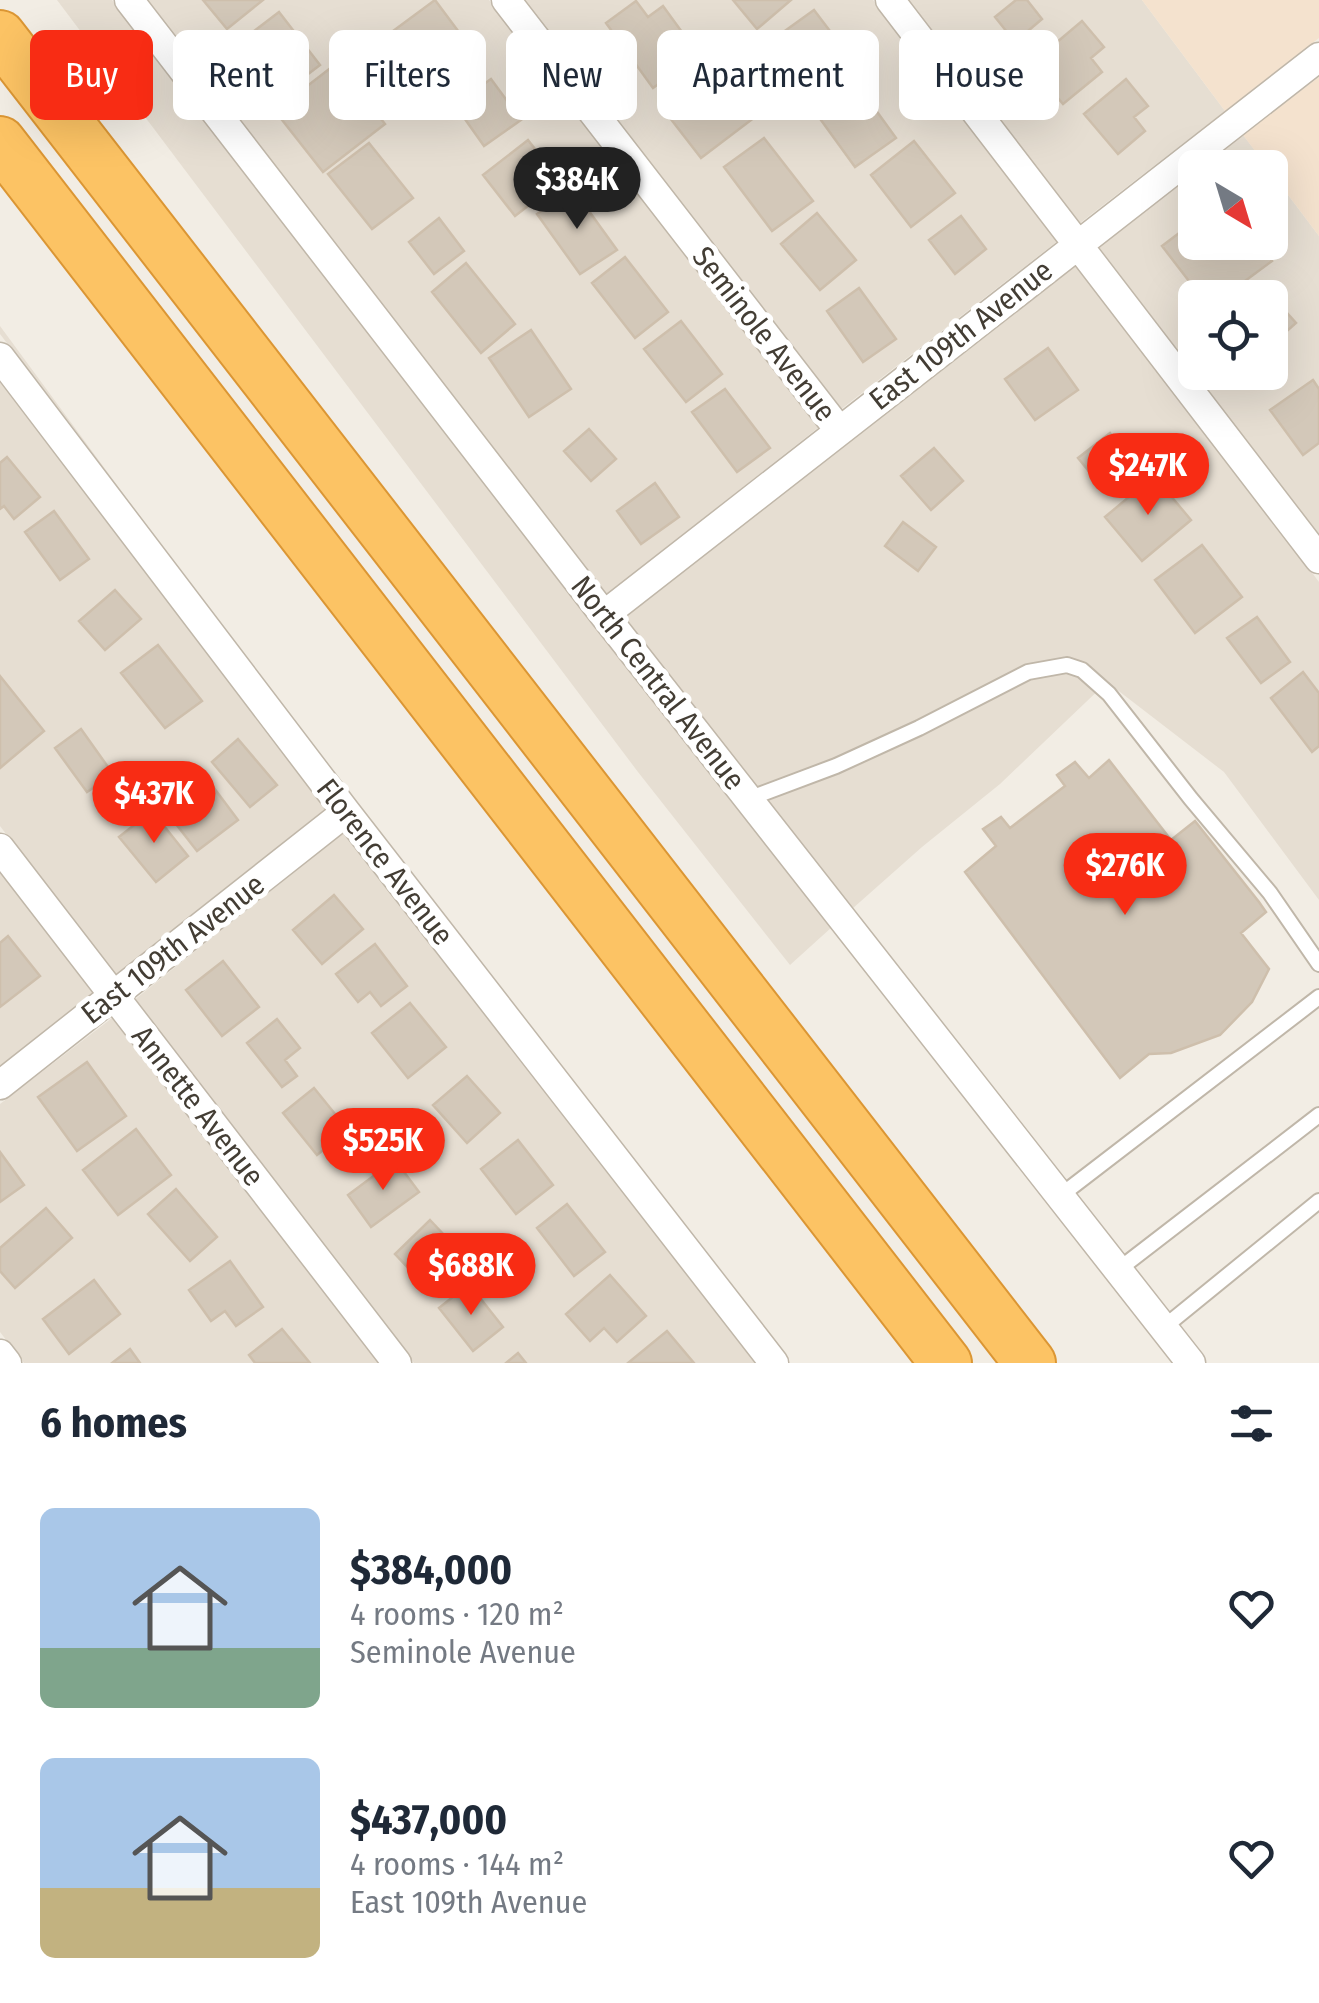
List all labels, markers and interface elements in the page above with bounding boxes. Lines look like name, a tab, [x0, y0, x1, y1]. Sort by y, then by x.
chip: Buy	[30, 30, 153, 120]
chip: Rent	[173, 30, 309, 120]
chip: Filters	[329, 30, 486, 120]
chip: New	[506, 30, 637, 120]
chip: Apartment	[657, 30, 879, 120]
chip: House	[899, 30, 1059, 120]
pin: $384K	[507, 147, 647, 232]
north arrow	[1178, 150, 1288, 260]
map controls	[1178, 150, 1288, 390]
text: $384K	[535, 160, 619, 198]
street label: Seminole Avenue	[685, 239, 843, 429]
street label: East 109th Avenue	[862, 252, 1060, 418]
button: locate	[1178, 280, 1288, 390]
pin: $247K	[1078, 433, 1218, 518]
text: $247K	[1109, 446, 1187, 484]
street label: North Central Avenue	[563, 569, 753, 797]
pin: $437K	[84, 761, 224, 846]
street label: Florence Avenue	[309, 772, 461, 952]
text: $437K	[114, 774, 194, 812]
pin: $276K	[1055, 833, 1195, 918]
text: $276K	[1086, 846, 1164, 884]
street label: East 109th Avenue	[74, 866, 272, 1032]
street label: Annette Avenue	[124, 1019, 272, 1193]
pin: $525K	[313, 1108, 453, 1193]
text: $525K	[343, 1121, 423, 1159]
pin: $688K	[401, 1233, 541, 1318]
text: $688K	[428, 1246, 514, 1284]
icon: filters	[1224, 1396, 1279, 1451]
text: 6 homes	[40, 1398, 187, 1448]
text: $384,000	[350, 1545, 512, 1595]
icon: home	[120, 1548, 240, 1668]
icon: heart	[1224, 1581, 1279, 1636]
text: 4 rooms · 120 m²	[350, 1595, 564, 1633]
text: Seminole Avenue	[350, 1633, 576, 1671]
text: $437,000	[350, 1795, 507, 1845]
icon: home	[120, 1798, 240, 1918]
icon: heart	[1224, 1831, 1279, 1886]
text: 4 rooms · 144 m²	[350, 1845, 564, 1883]
text: East 109th Avenue	[350, 1883, 587, 1921]

